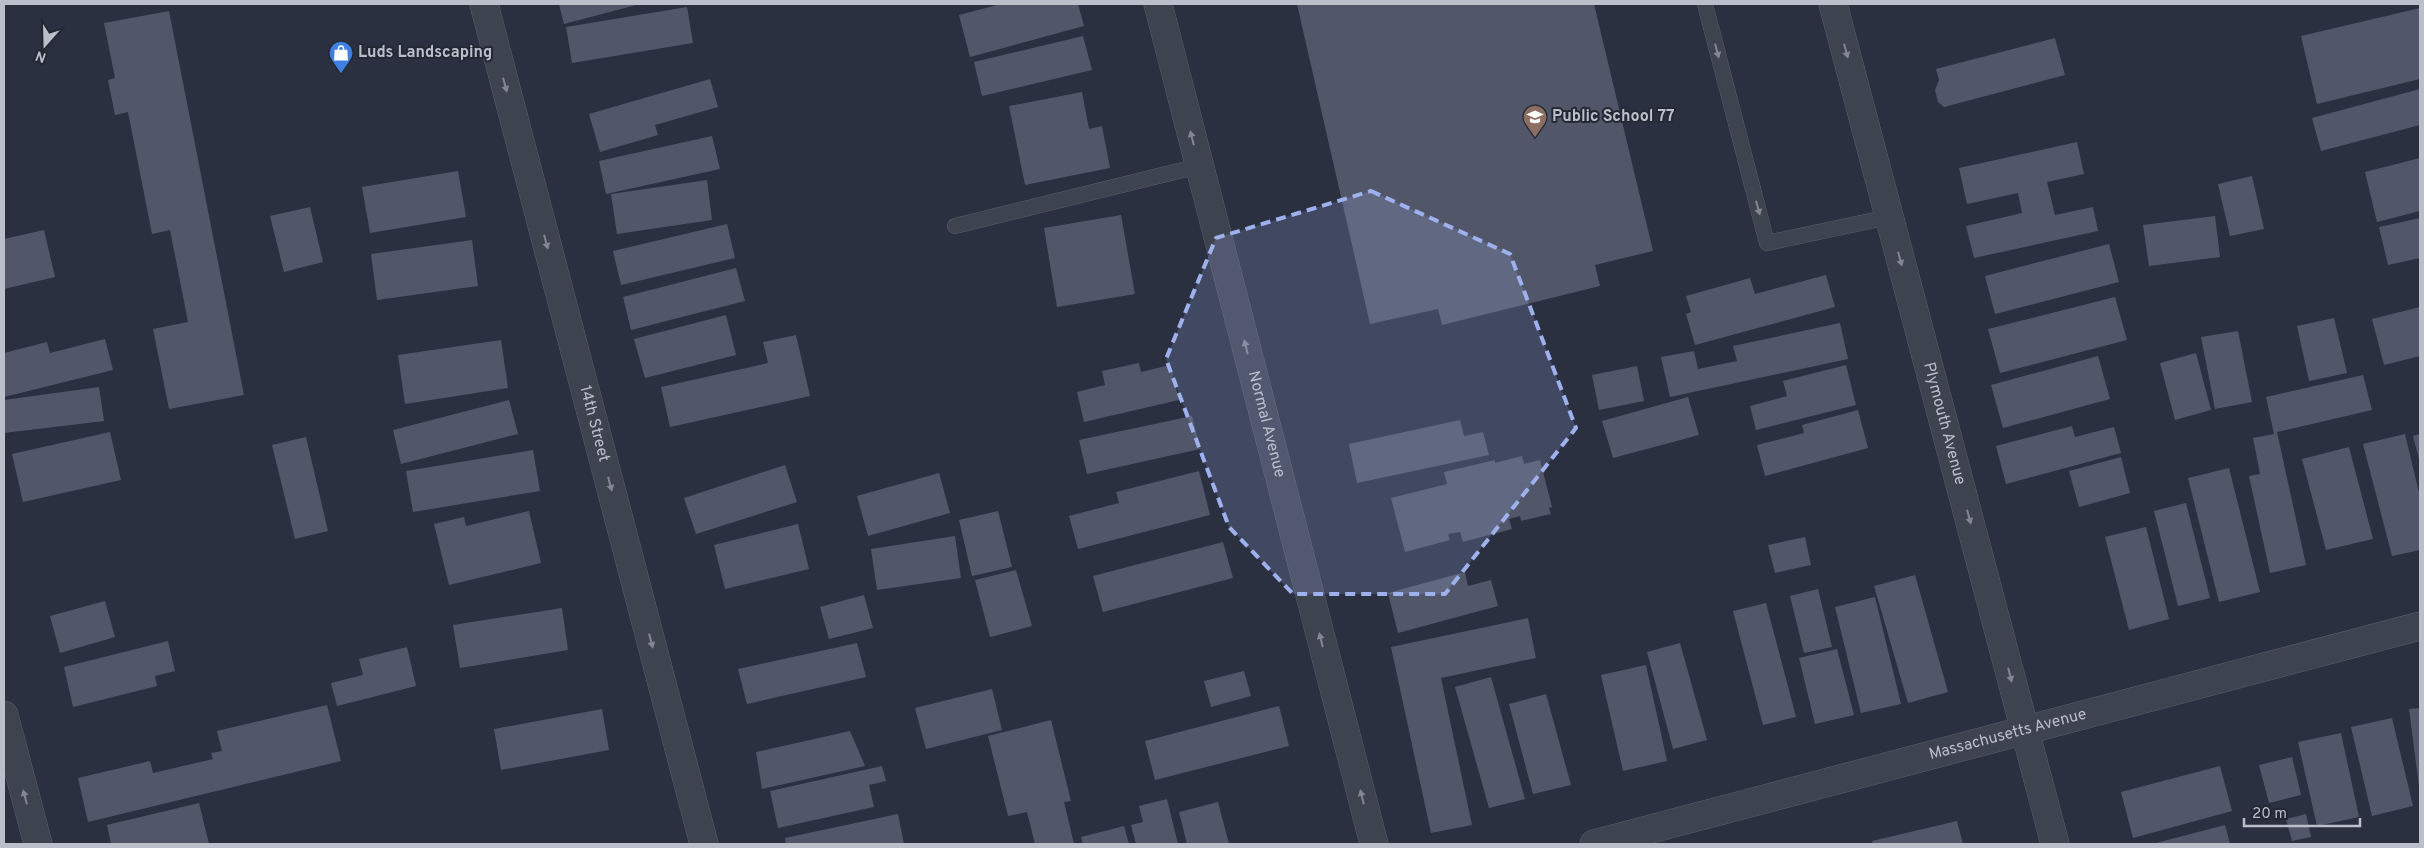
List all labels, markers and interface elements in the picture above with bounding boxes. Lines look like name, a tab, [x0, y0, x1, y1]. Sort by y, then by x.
north arrow	[20, 20, 70, 70]
shop icon: Luds Landscaping	[328, 40, 354, 74]
place label: Luds Landscaping	[358, 43, 492, 63]
one-way arrow	[1713, 43, 1721, 58]
one-way arrow	[1842, 43, 1850, 58]
text: N	[33, 46, 49, 66]
one-way arrow	[501, 77, 509, 92]
school or university icon: Public School 77	[1522, 104, 1548, 138]
place label: Public School 77	[1552, 107, 1675, 127]
one-way arrow	[1188, 131, 1196, 146]
one-way arrow	[1754, 201, 1762, 216]
one-way arrow	[542, 234, 550, 249]
one-way arrow	[1897, 251, 1905, 266]
one-way arrow	[1242, 339, 1250, 354]
street label: Plymouth Avenue	[1918, 360, 1970, 487]
street label: Normal Avenue	[1243, 369, 1289, 480]
street label: 14th Street	[574, 383, 614, 464]
one-way arrow	[606, 476, 614, 491]
one-way arrow	[1965, 510, 1973, 525]
one-way arrow	[1317, 632, 1325, 647]
one-way arrow	[647, 633, 655, 648]
one-way arrow	[2006, 667, 2014, 682]
street label: Massachusetts Avenue	[1927, 704, 2089, 765]
one-way arrow	[21, 790, 29, 805]
one-way arrow	[1357, 790, 1365, 805]
scale bar	[2244, 796, 2360, 828]
text: 20 m	[2252, 805, 2287, 824]

